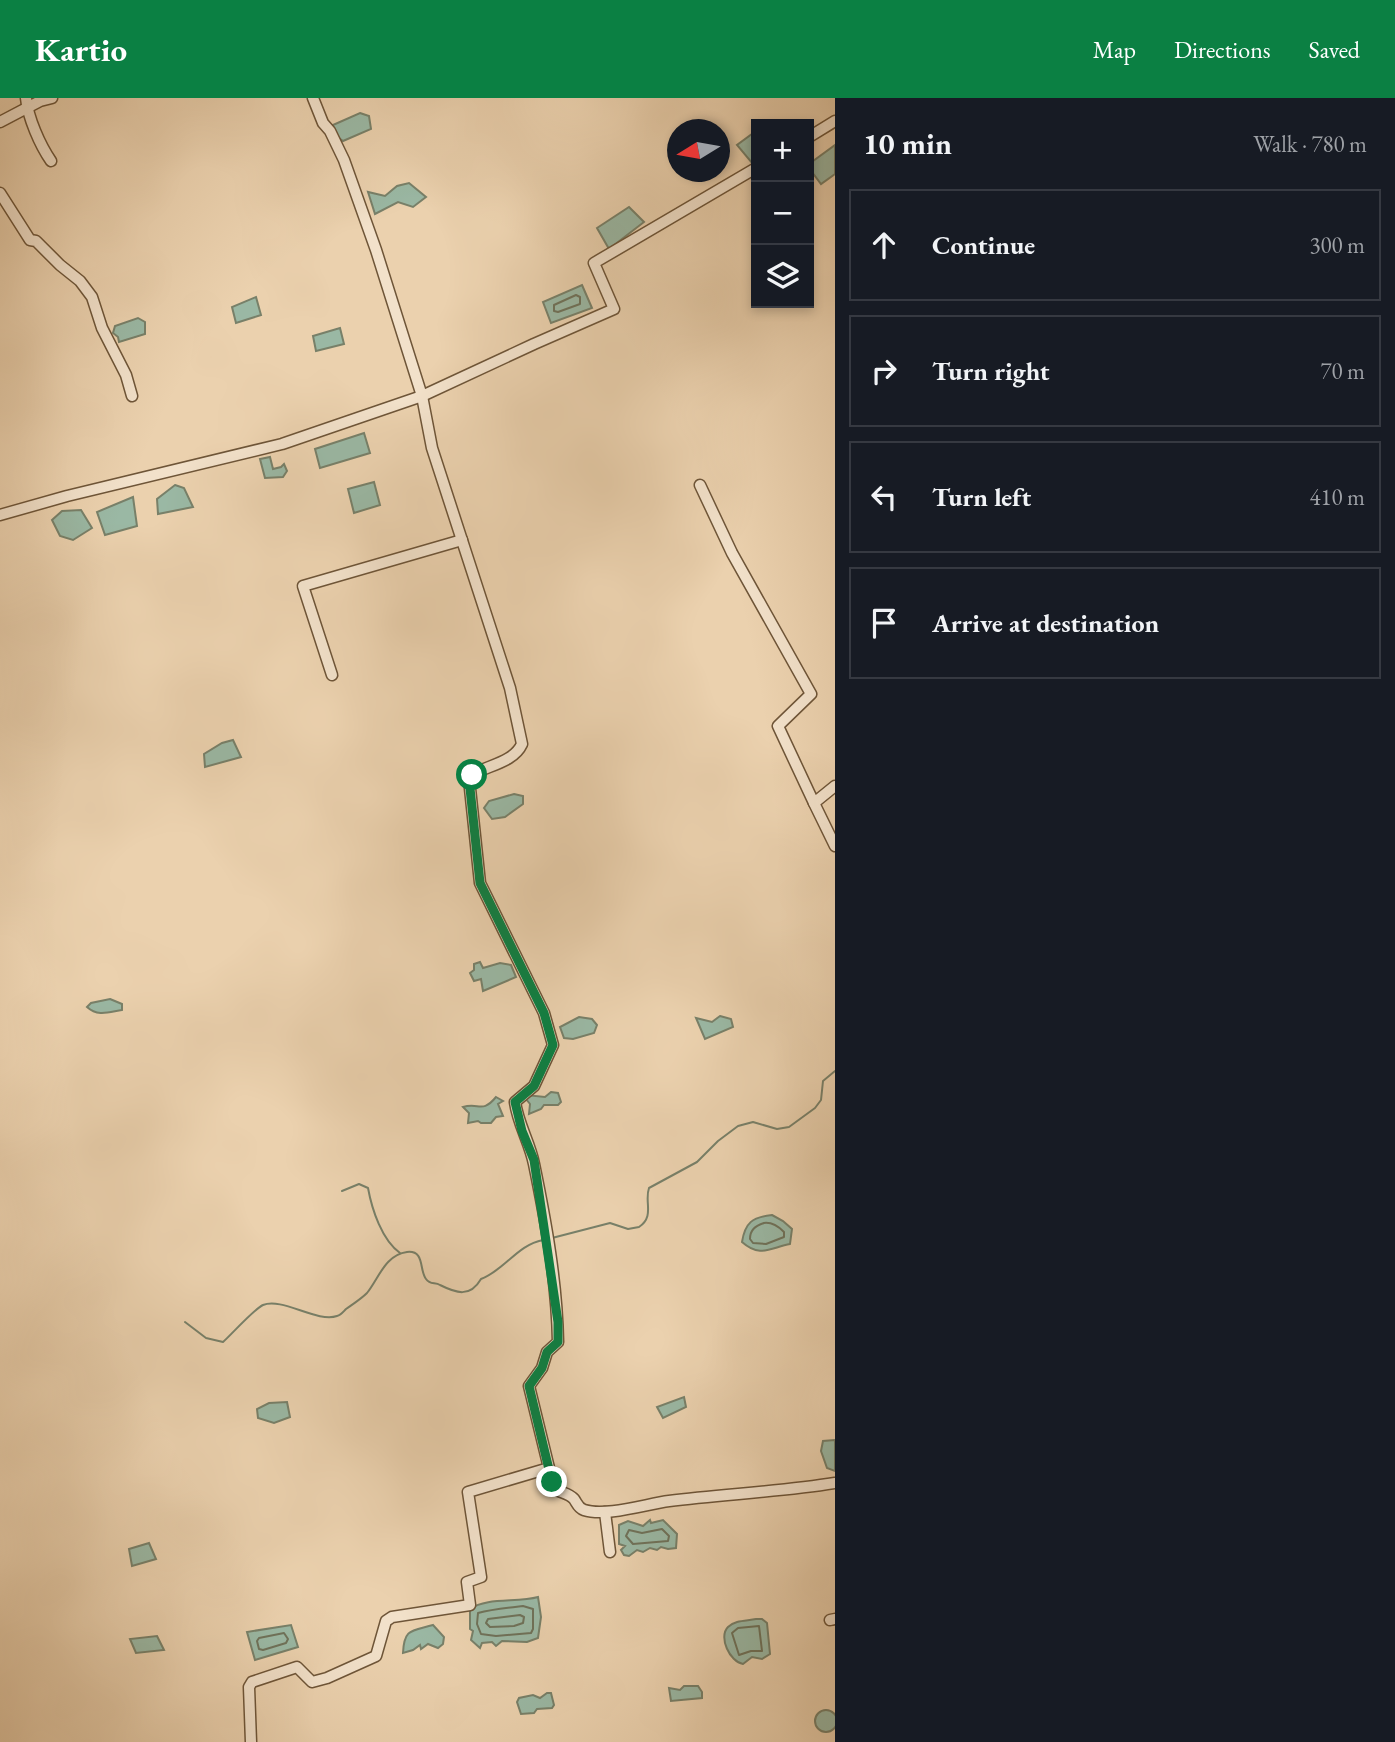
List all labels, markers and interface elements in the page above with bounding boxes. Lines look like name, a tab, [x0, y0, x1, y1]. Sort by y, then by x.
text: Kartio	[35, 28, 127, 71]
text: Map	[1093, 34, 1136, 65]
text: Directions	[1174, 34, 1271, 65]
text: Saved	[1309, 34, 1360, 65]
north arrow	[667, 119, 730, 182]
map controls	[751, 119, 814, 308]
button: +	[751, 119, 814, 182]
text: 10 min	[863, 124, 952, 163]
text: Walk · 780 m	[1253, 129, 1367, 159]
button: −	[751, 182, 814, 245]
icon: ahead	[865, 226, 903, 264]
text: Continue	[932, 228, 1035, 262]
text: 300 m	[1309, 230, 1365, 260]
button: layers	[751, 245, 814, 308]
icon: right	[865, 352, 903, 390]
text: Turn right	[932, 354, 1050, 388]
text: 70 m	[1320, 356, 1365, 386]
icon: left	[865, 478, 903, 516]
text: Turn left	[932, 480, 1031, 514]
text: 410 m	[1309, 482, 1365, 512]
icon: arrive	[865, 604, 903, 642]
text: Arrive at destination	[932, 606, 1159, 640]
route start	[456, 759, 487, 790]
route end	[536, 1466, 567, 1497]

